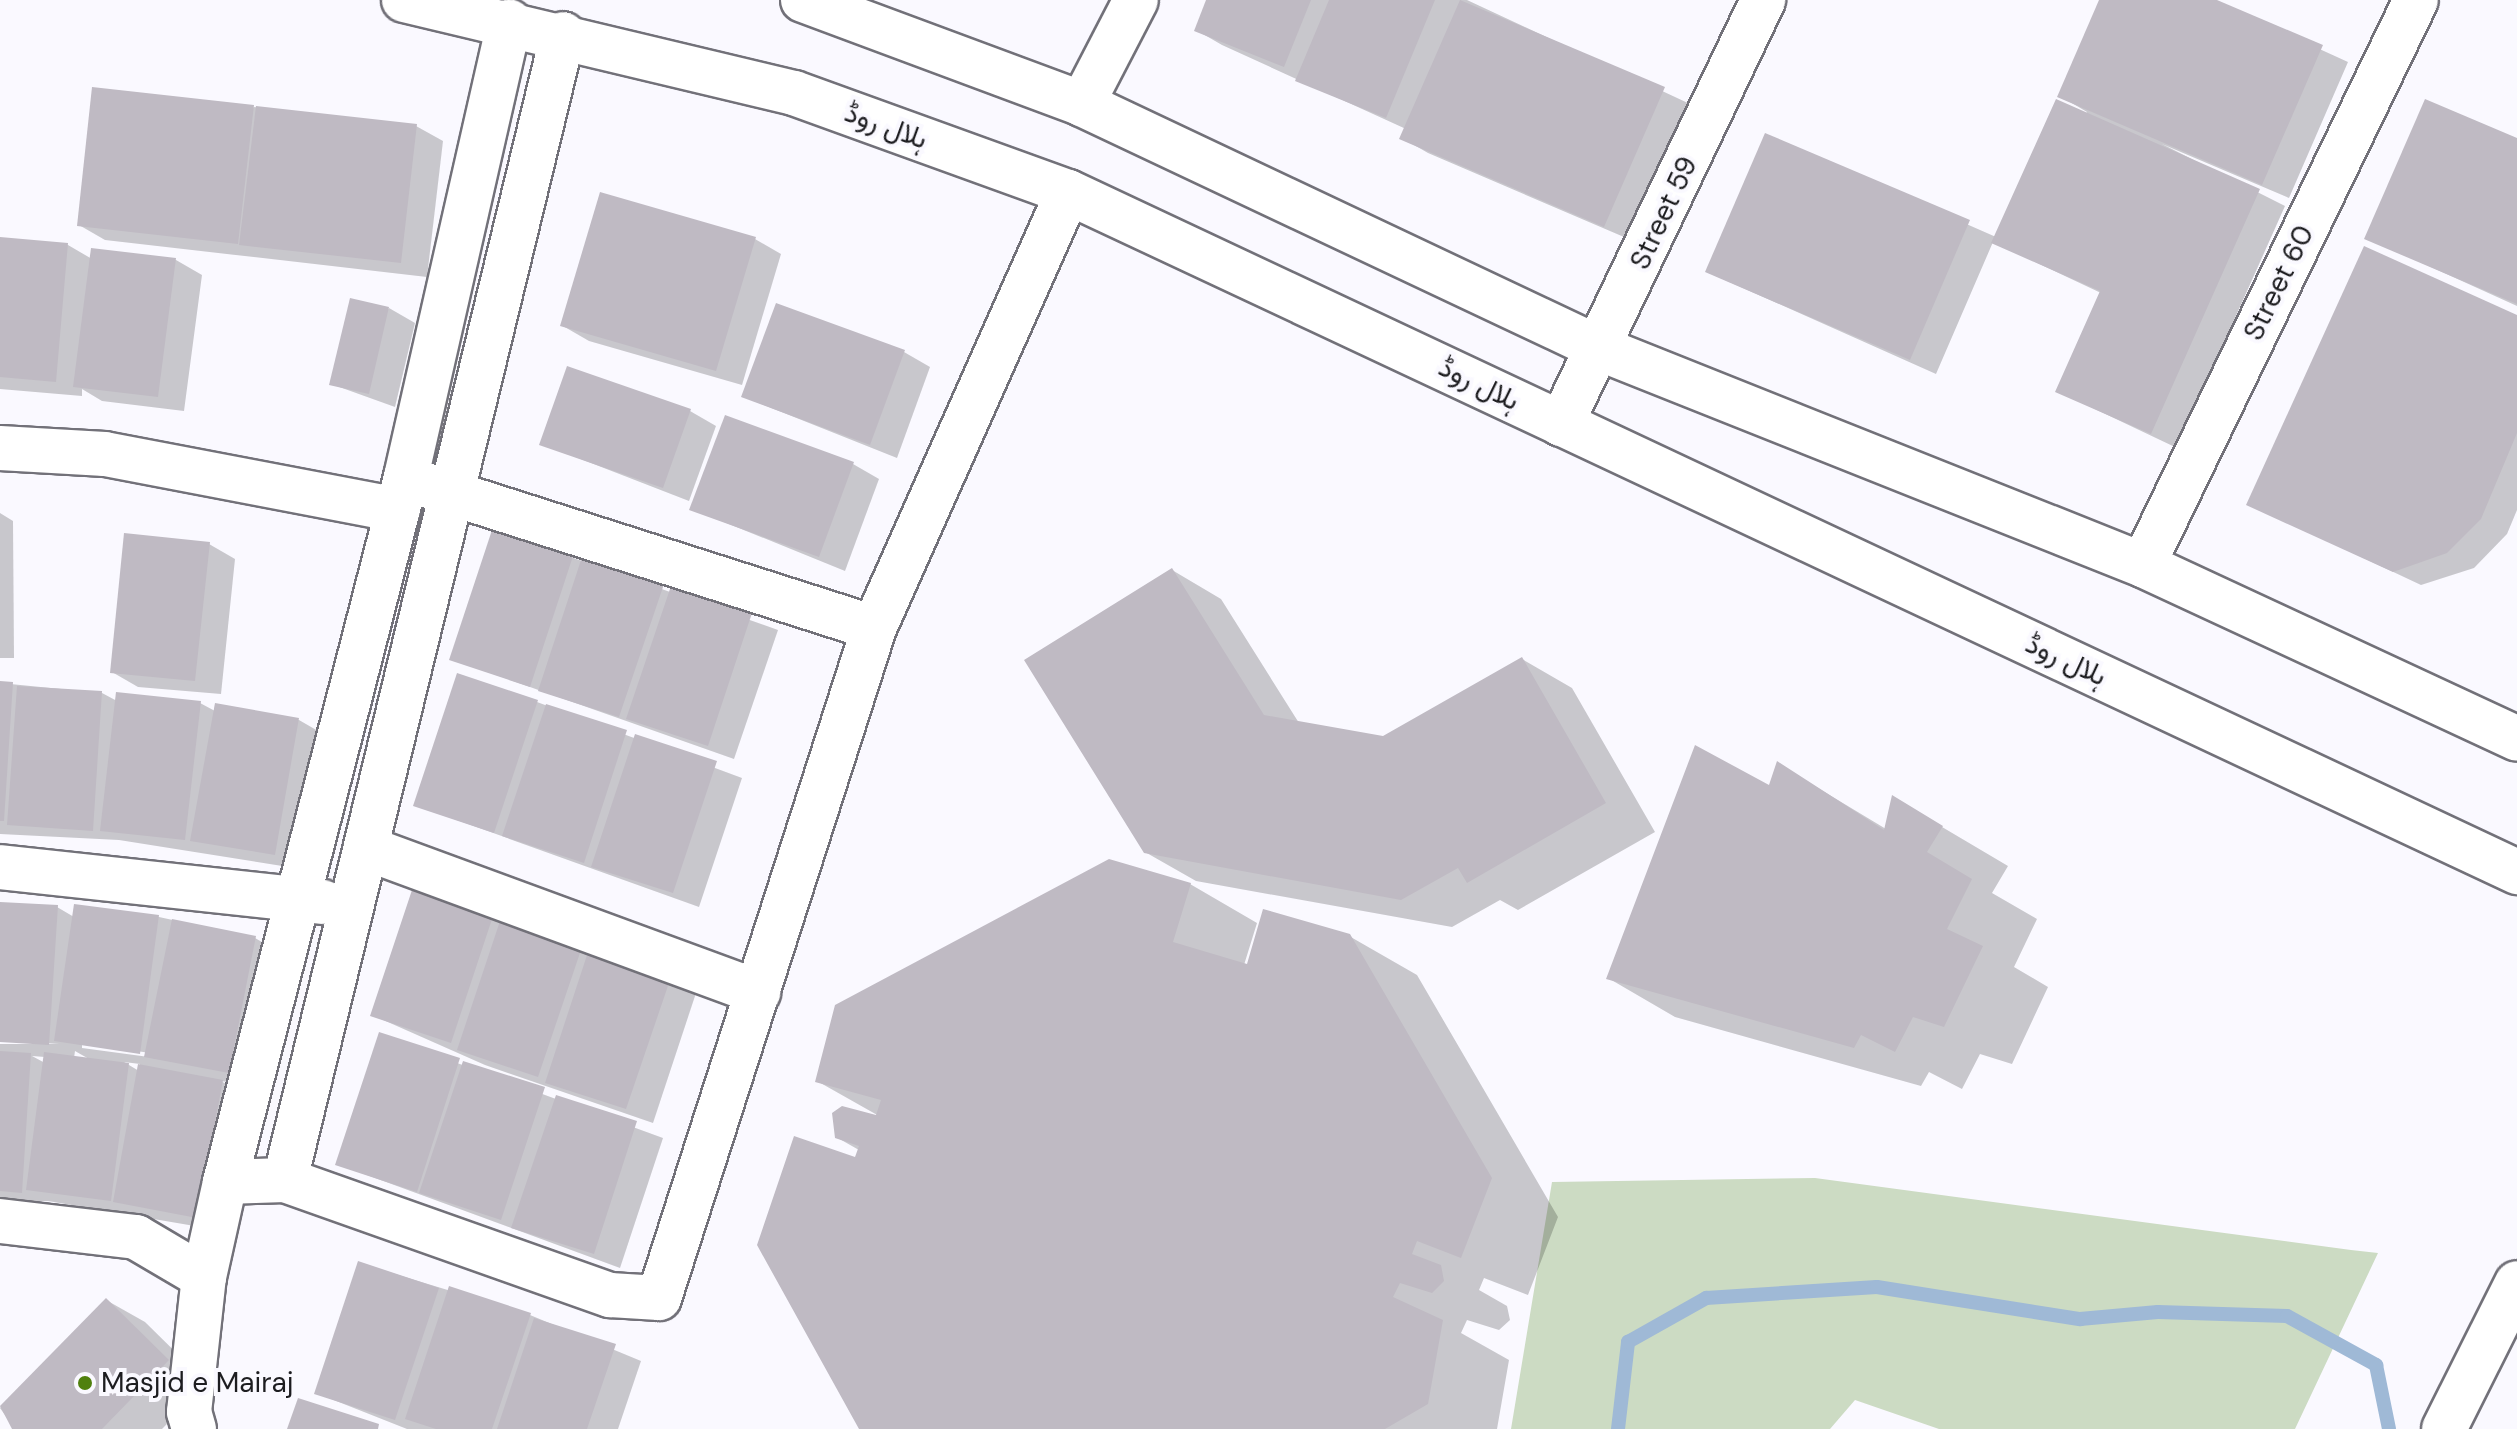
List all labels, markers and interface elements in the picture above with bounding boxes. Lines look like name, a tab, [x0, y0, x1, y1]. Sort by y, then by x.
street label: ہلال روڈ	[840, 96, 932, 156]
street label: Street 59	[1623, 151, 1705, 275]
street label: Street 60	[2237, 220, 2321, 346]
street label: ہلال روڈ	[1433, 350, 1525, 418]
street label: ہلال روڈ	[2020, 627, 2112, 693]
place label: Masjid e Mairaj	[101, 1366, 294, 1400]
marker: Masjid e Mairaj	[76, 1374, 94, 1392]

